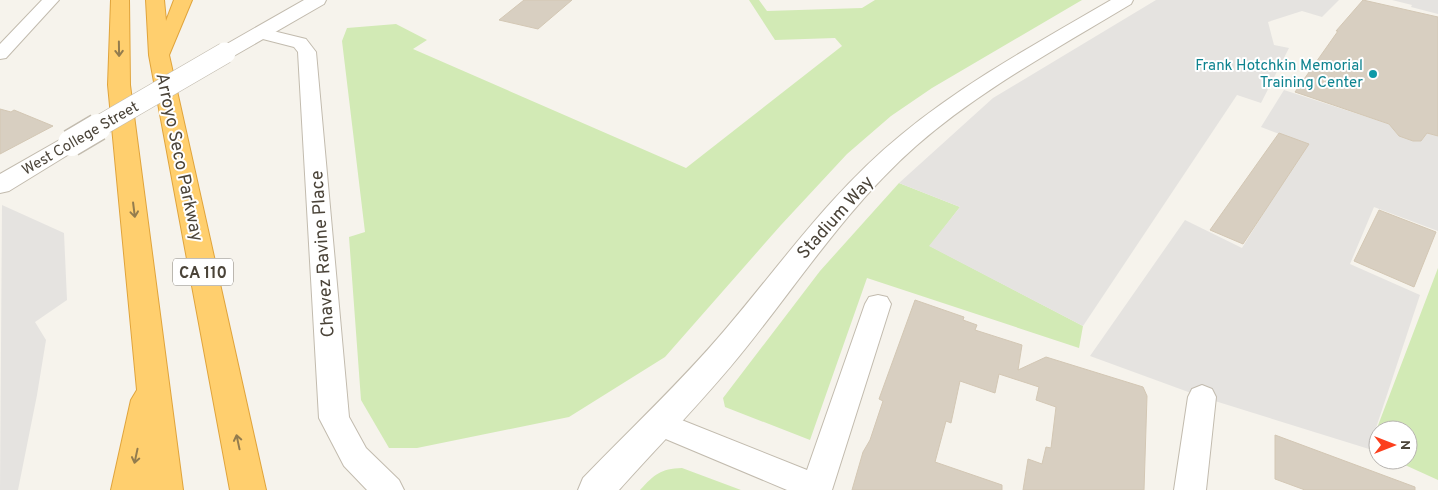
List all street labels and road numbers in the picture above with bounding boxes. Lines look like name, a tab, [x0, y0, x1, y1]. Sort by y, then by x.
street label: Arroyo Seco Parkway	[149, 71, 208, 244]
street label: West College Street	[19, 98, 143, 181]
street label: Chavez Ravine Place	[306, 170, 341, 338]
street label: Stadium Way	[793, 171, 880, 265]
road number: CA 110	[173, 258, 233, 286]

